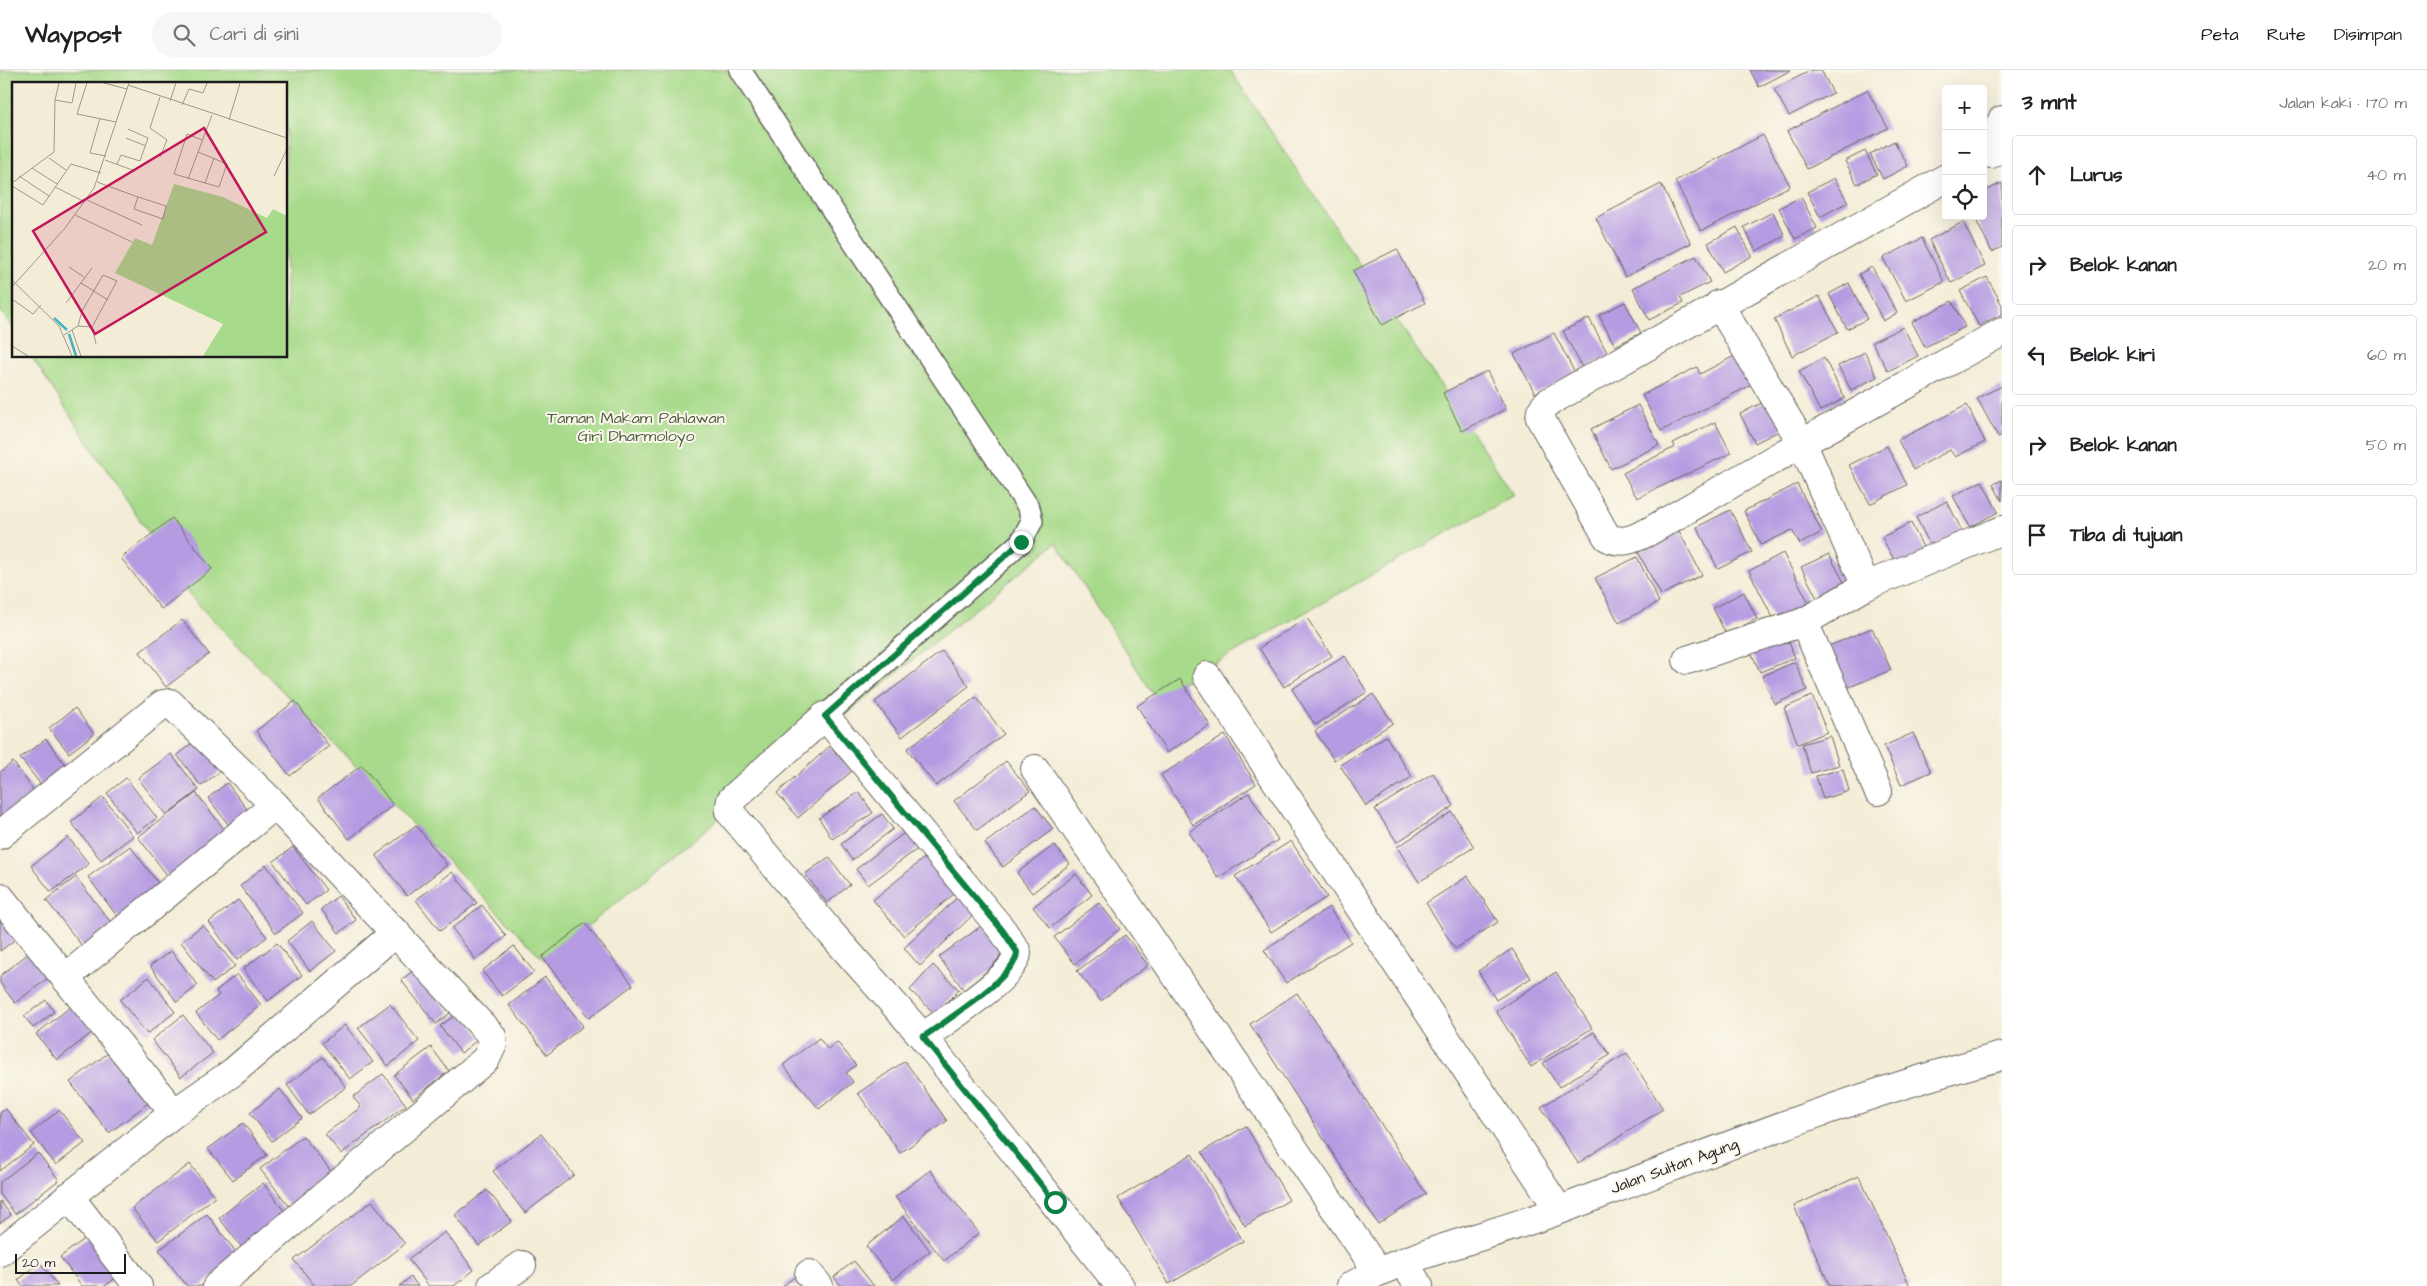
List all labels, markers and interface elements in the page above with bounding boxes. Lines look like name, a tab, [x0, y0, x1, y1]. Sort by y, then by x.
search box	[152, 12, 502, 57]
text: Waypost	[25, 18, 122, 52]
icon: search	[170, 21, 198, 49]
text: Cari di sini	[210, 21, 299, 48]
text: Peta	[2201, 22, 2239, 47]
text: Rute	[2267, 22, 2306, 47]
text: Disimpan	[2334, 22, 2402, 47]
inset map	[12, 82, 288, 358]
map controls	[1942, 85, 1987, 220]
button: +	[1942, 85, 1987, 130]
text: 3 mnt	[2022, 88, 2076, 117]
text: Jalan kaki · 170 m	[2279, 92, 2407, 114]
button: −	[1942, 130, 1987, 175]
icon: ahead	[2023, 161, 2051, 189]
text: Lurus	[2070, 162, 2122, 189]
text: 40 m	[2366, 164, 2406, 186]
button: locate	[1942, 175, 1987, 220]
icon: right	[2023, 251, 2051, 279]
text: Belok kanan	[2070, 252, 2177, 279]
text: 20 m	[2368, 254, 2406, 276]
icon: left	[2023, 341, 2051, 369]
text: Belok kiri	[2070, 342, 2155, 369]
text: 60 m	[2367, 344, 2406, 366]
park label: Taman Makam Pahlawan Giri Dharmoloyo	[547, 407, 725, 448]
icon: right	[2023, 431, 2051, 459]
text: Belok kanan	[2070, 432, 2177, 459]
text: 50 m	[2366, 434, 2406, 456]
icon: arrive	[2023, 521, 2051, 549]
text: Tiba di tujuan	[2070, 522, 2182, 549]
route end	[1010, 531, 1033, 554]
street label: Jalan Sultan Agung	[1607, 1133, 1742, 1200]
route start	[1044, 1191, 1067, 1214]
scale bar	[15, 1251, 126, 1274]
text: 20 m	[22, 1253, 55, 1273]

